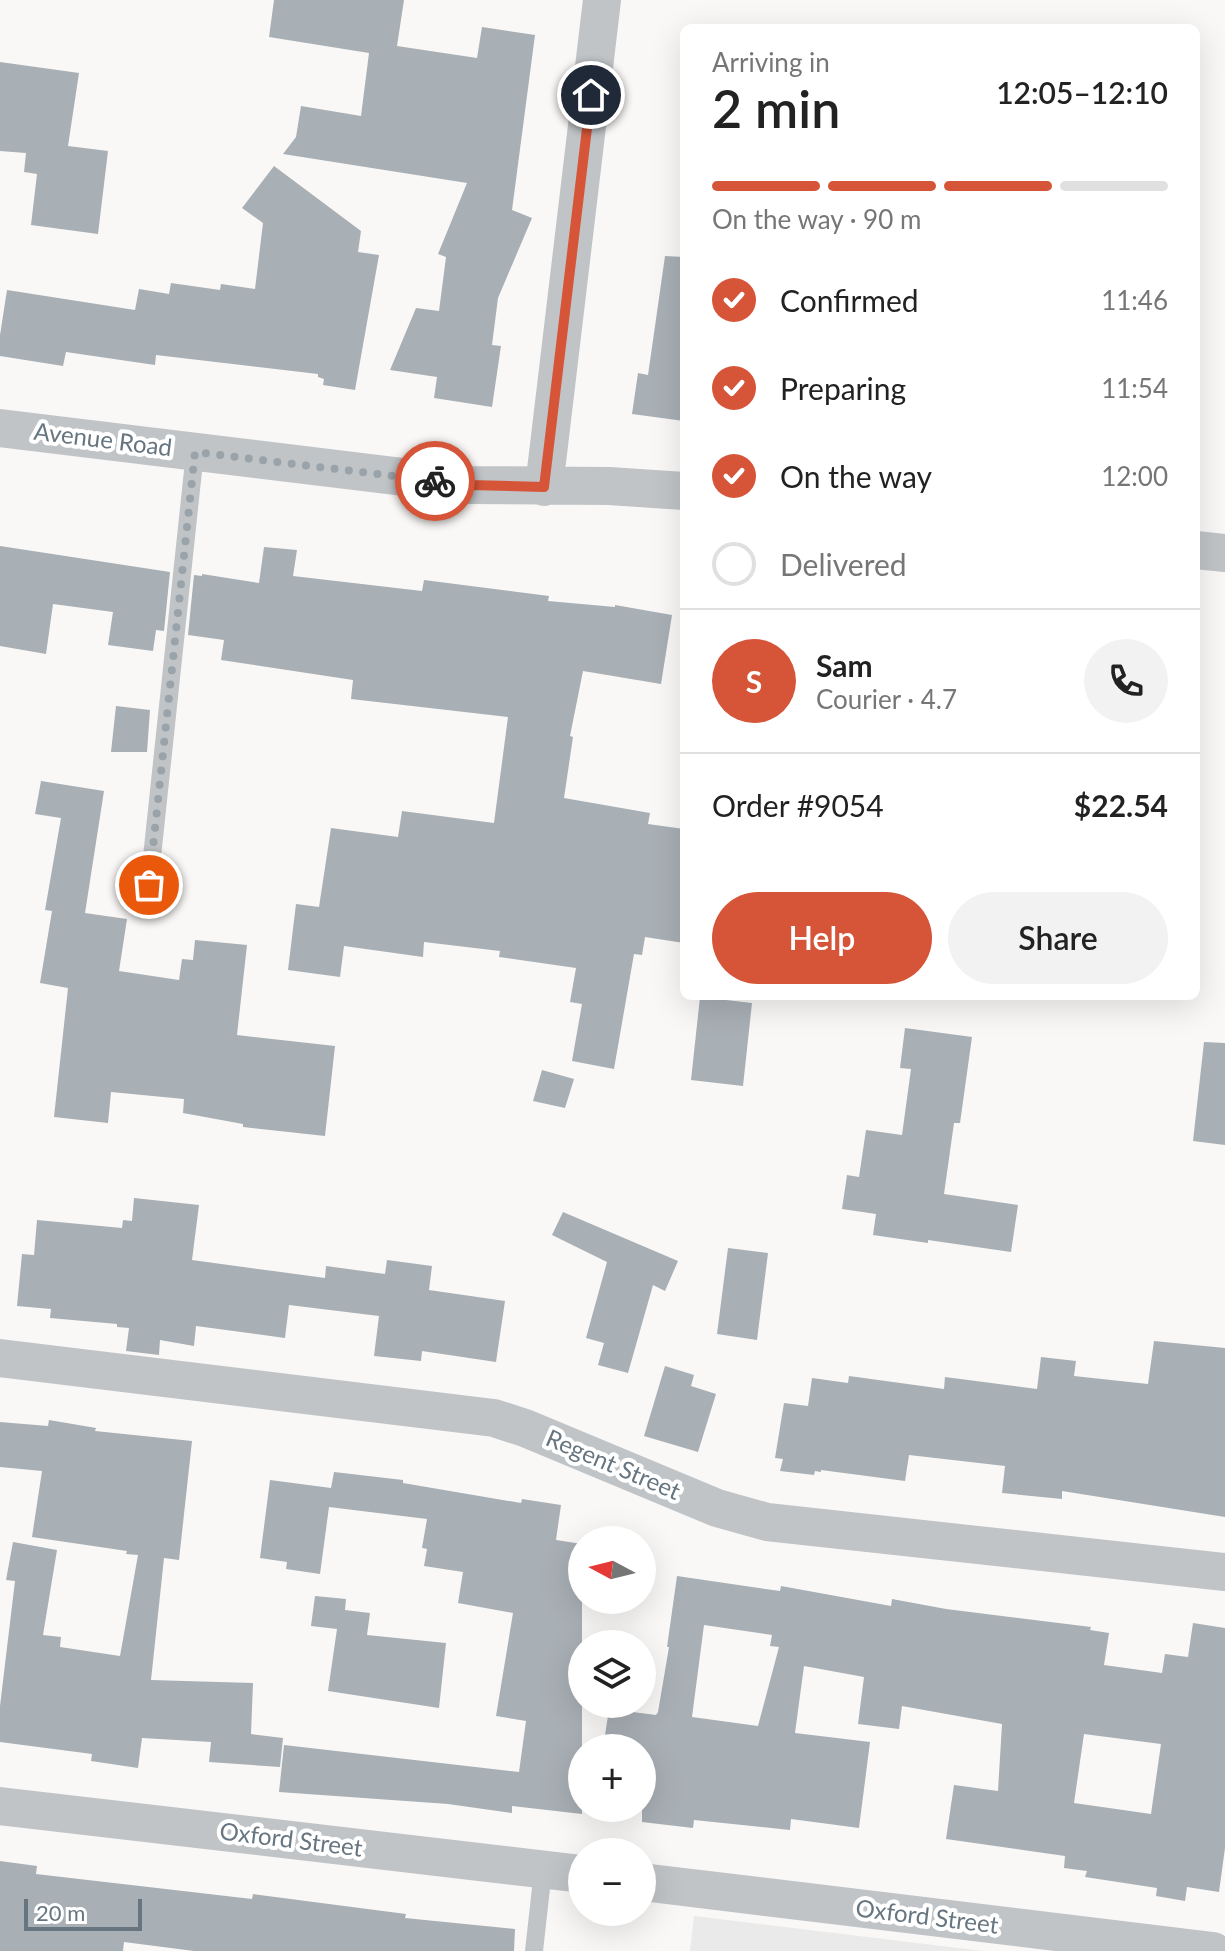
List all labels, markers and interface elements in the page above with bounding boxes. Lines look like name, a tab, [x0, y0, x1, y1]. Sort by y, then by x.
text: Arriving in	[712, 46, 830, 78]
pin	[557, 61, 625, 129]
icon: home	[569, 73, 613, 117]
text: 12:05–12:10	[996, 74, 1168, 110]
text: 2 min	[712, 77, 840, 139]
text: On the way · 90 m	[712, 203, 921, 235]
icon: check	[712, 278, 756, 322]
text: Confirmed	[780, 282, 919, 318]
text: 11:46	[1101, 284, 1168, 316]
icon: check	[712, 366, 756, 410]
text: Preparing	[780, 370, 906, 406]
text: 11:54	[1101, 372, 1168, 404]
street label: Avenue Road	[33, 416, 174, 461]
courier	[395, 441, 475, 521]
icon: check	[712, 454, 756, 498]
text: On the way	[780, 458, 932, 494]
icon: bike	[413, 459, 457, 503]
text: 12:00	[1101, 460, 1168, 492]
text: Delivered	[780, 546, 907, 582]
button: phone	[1084, 639, 1168, 723]
text: Sam	[816, 647, 873, 683]
text: S	[746, 663, 762, 699]
text: Courier · 4.7	[816, 683, 957, 715]
text: Order #9054	[712, 787, 884, 823]
text: $22.54	[1074, 787, 1168, 823]
pin	[115, 851, 183, 919]
icon: bag	[127, 863, 171, 907]
button: Help	[712, 892, 932, 984]
button: Share	[948, 892, 1168, 984]
street label: Regent Street	[542, 1422, 685, 1505]
north arrow	[568, 1526, 656, 1614]
map controls	[568, 1526, 656, 1926]
button: layers	[568, 1630, 656, 1718]
button: +	[568, 1734, 656, 1822]
street label: Oxford Street	[218, 1815, 365, 1862]
button: −	[568, 1838, 656, 1926]
street label: Oxford Street	[854, 1892, 1001, 1939]
scale bar	[24, 1895, 142, 1931]
text: 20 m	[36, 1899, 85, 1926]

